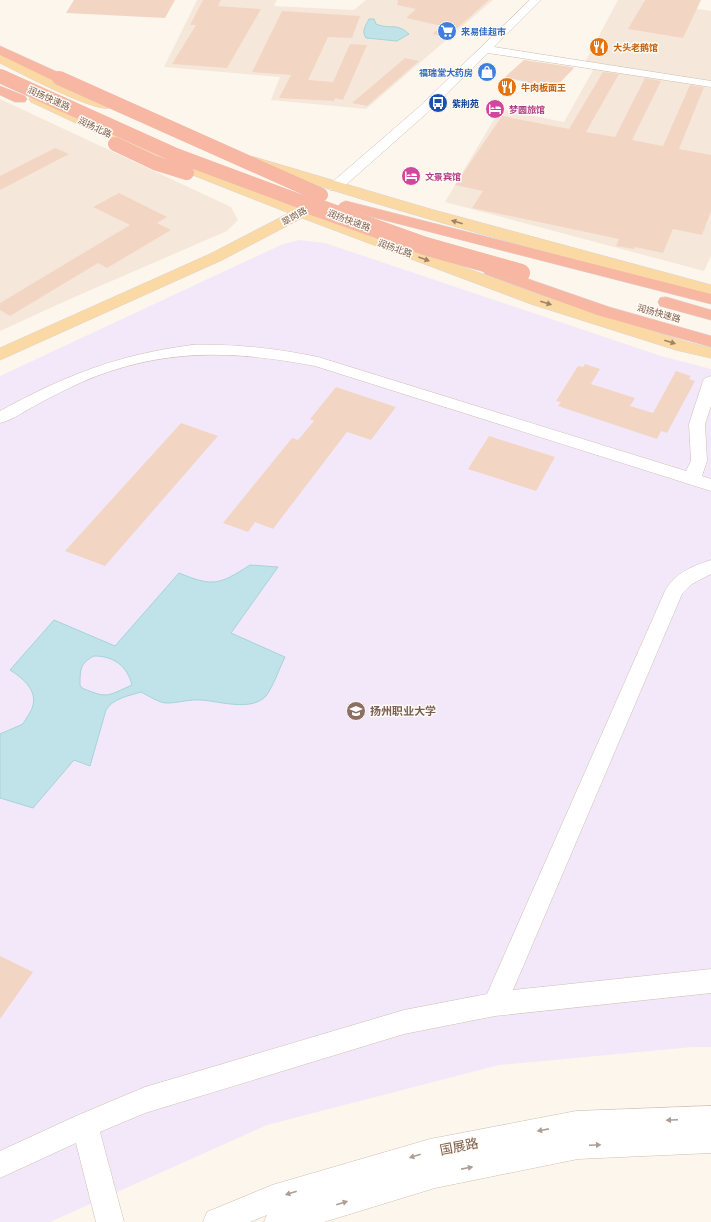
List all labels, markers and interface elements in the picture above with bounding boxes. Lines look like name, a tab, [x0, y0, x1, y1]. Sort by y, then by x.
supermarket icon: 来易佳超市	[436, 20, 458, 42]
place label: 来易佳超市	[461, 26, 506, 37]
restaurant icon: 大头老鹅馆	[588, 36, 610, 58]
place label: 大头老鹅馆	[613, 42, 658, 53]
shop icon: 福瑞堂大药房	[476, 61, 498, 83]
place label: 福瑞堂大药房	[419, 67, 473, 78]
restaurant icon: 牛肉板面王	[496, 76, 518, 98]
place label: 牛肉板面王	[521, 82, 566, 93]
street label: 润扬快速路	[26, 84, 72, 112]
bus stop icon: 紫荆苑	[427, 92, 449, 114]
place label: 紫荆苑	[452, 98, 479, 109]
hotel icon: 梦圆旅馆	[484, 98, 506, 120]
place label: 梦圆旅馆	[509, 104, 545, 115]
street label: 润扬北路	[76, 114, 114, 140]
hotel icon: 文景宾馆	[400, 165, 422, 187]
place label: 文景宾馆	[425, 171, 461, 182]
street label: 翠岗路	[280, 204, 308, 228]
street label: 润扬快速路	[326, 207, 372, 233]
one-way arrow	[451, 219, 463, 225]
street label: 润扬北路	[376, 237, 414, 259]
one-way arrow	[418, 256, 430, 262]
one-way arrow	[540, 300, 552, 306]
street label: 润扬快速路	[636, 302, 682, 324]
one-way arrow	[664, 339, 676, 345]
school or university icon: 扬州职业大学	[345, 700, 367, 722]
place label: 扬州职业大学	[370, 704, 436, 718]
one-way arrow	[666, 1117, 678, 1124]
one-way arrow	[537, 1128, 549, 1134]
street label: 国展路	[438, 1134, 480, 1158]
one-way arrow	[589, 1142, 602, 1148]
one-way arrow	[409, 1153, 421, 1159]
one-way arrow	[461, 1165, 473, 1171]
one-way arrow	[285, 1190, 297, 1196]
one-way arrow	[336, 1200, 348, 1206]

